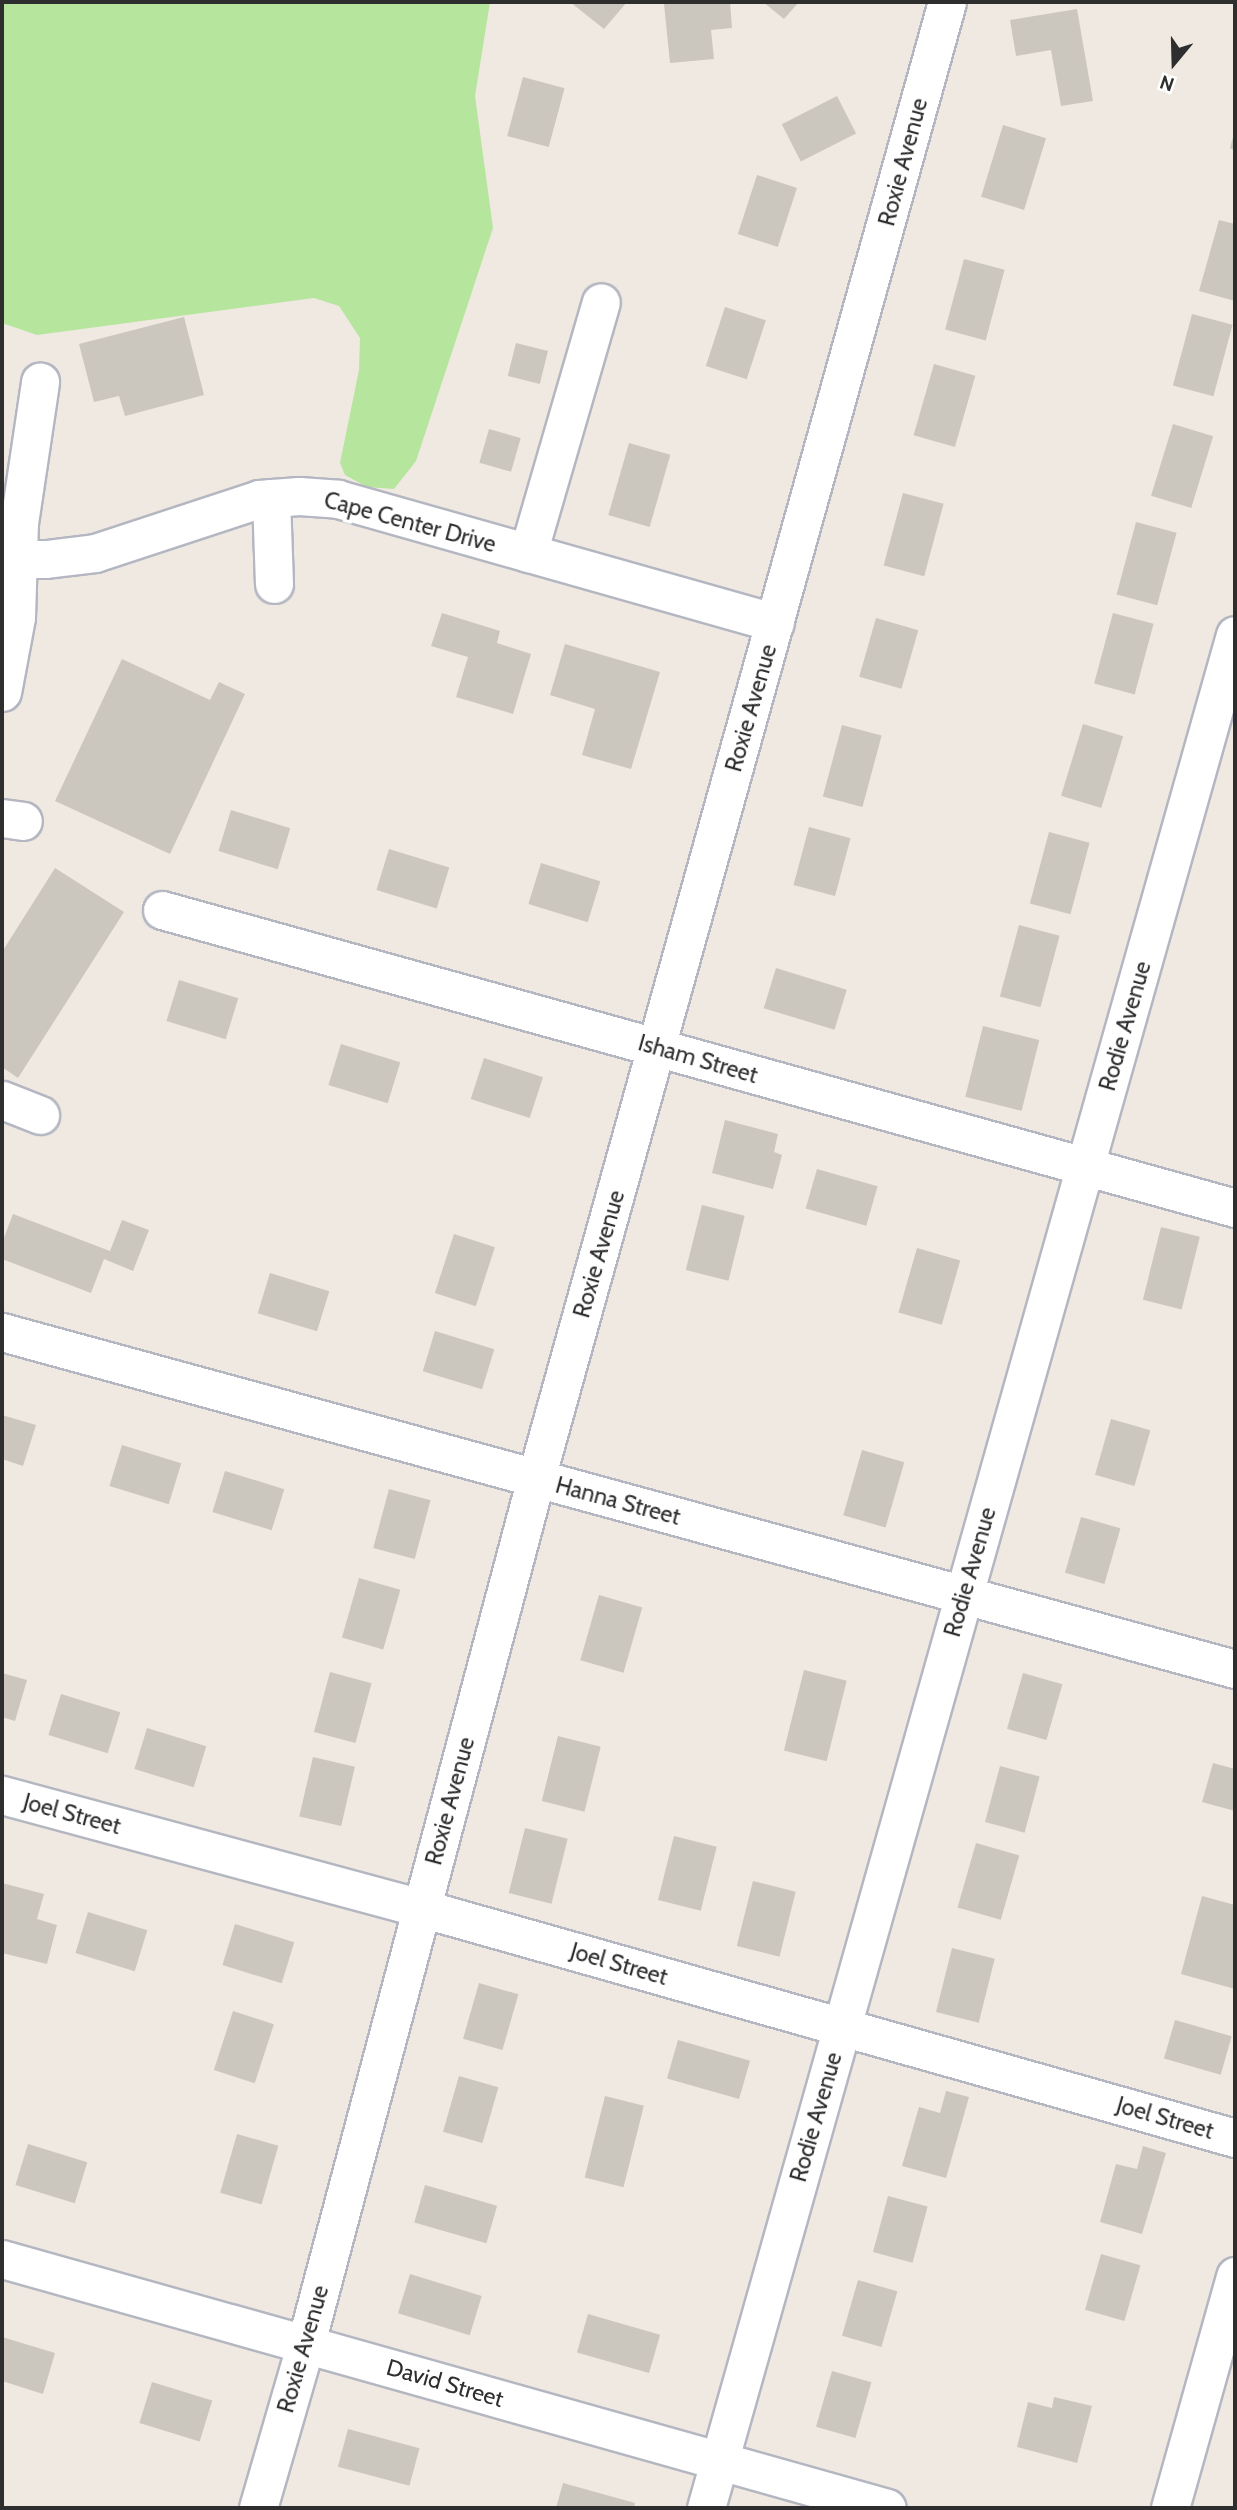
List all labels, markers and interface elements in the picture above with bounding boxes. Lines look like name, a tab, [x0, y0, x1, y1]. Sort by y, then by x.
north arrow	[1139, 28, 1209, 98]
text: N	[1157, 70, 1177, 96]
street label: Roxie Avenue	[873, 95, 933, 229]
street label: Cape Center Drive	[321, 486, 499, 558]
street label: Roxie Avenue	[720, 641, 782, 775]
street label: Rodie Avenue	[1093, 958, 1157, 1094]
street label: Isham Street	[635, 1029, 761, 1089]
street label: Roxie Avenue	[568, 1187, 630, 1321]
street label: Hanna Street	[553, 1471, 683, 1531]
street label: Rodie Avenue	[938, 1504, 1002, 1640]
street label: Roxie Avenue	[420, 1734, 480, 1868]
street label: Joel Street	[20, 1788, 124, 1840]
street label: Joel Street	[567, 1937, 671, 1991]
street label: Rodie Avenue	[784, 2049, 848, 2185]
street label: Joel Street	[1113, 2091, 1217, 2145]
street label: Roxie Avenue	[272, 2282, 334, 2416]
street label: David Street	[383, 2353, 507, 2413]

